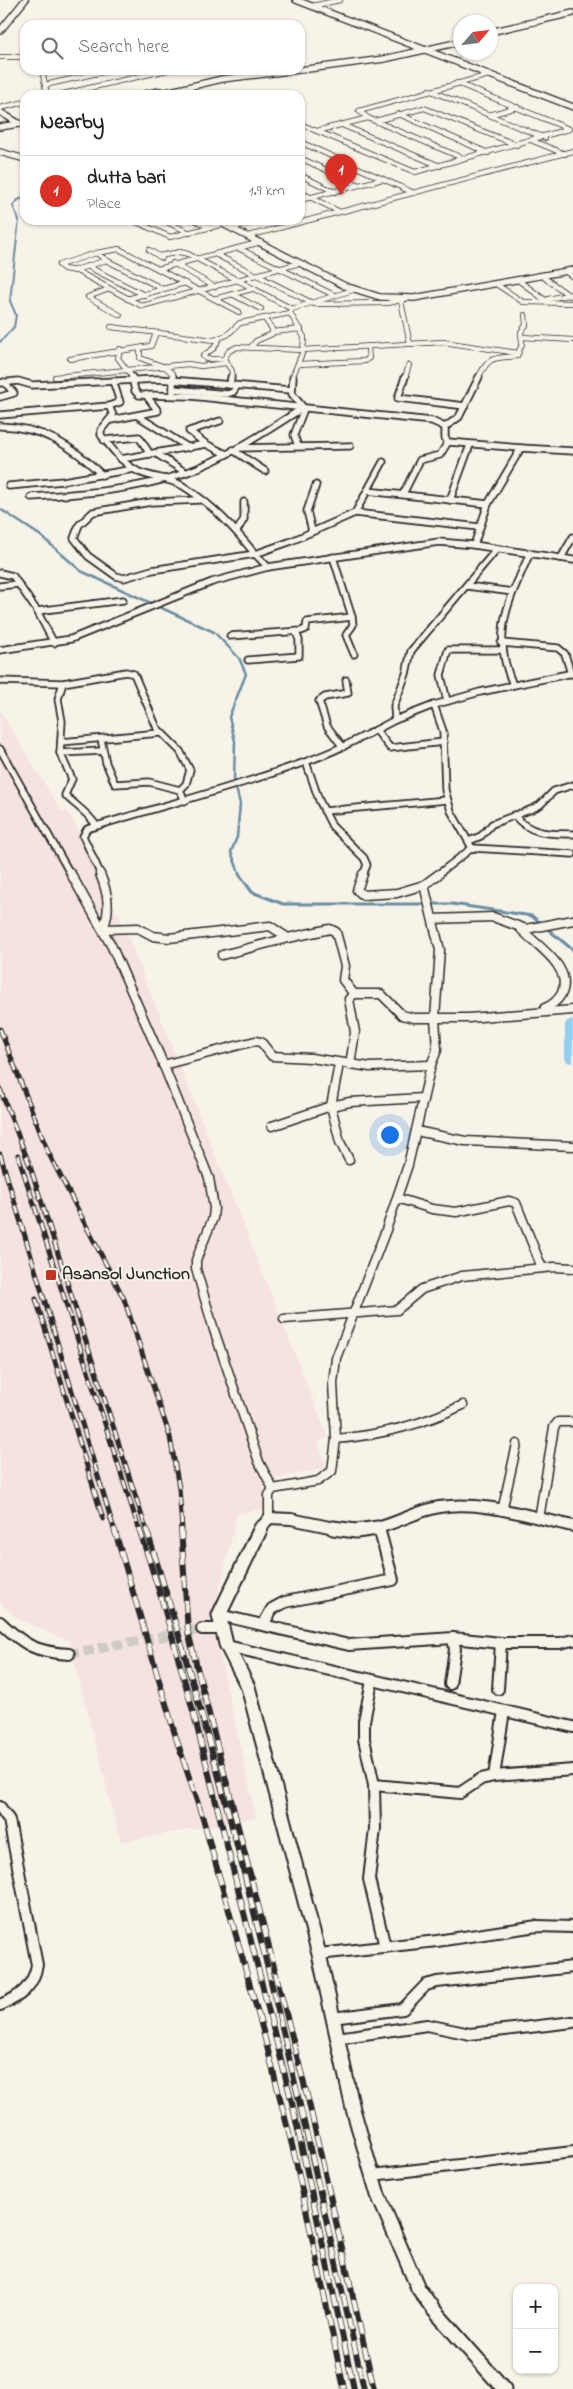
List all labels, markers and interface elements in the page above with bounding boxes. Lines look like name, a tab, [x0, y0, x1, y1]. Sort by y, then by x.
north arrow	[453, 15, 498, 60]
search box	[20, 20, 305, 75]
icon: search	[38, 34, 66, 62]
text: Search here	[78, 34, 169, 61]
text: Nearby	[40, 108, 104, 138]
pin: 1	[325, 154, 357, 195]
text: dutta bari	[87, 165, 166, 192]
text: 1	[53, 179, 59, 203]
text: 1.9 km	[248, 179, 285, 203]
text: Place	[87, 192, 121, 216]
your location	[377, 1122, 403, 1148]
place label: Asansol Junction	[62, 1262, 190, 1288]
marker: Asansol Junction	[44, 1268, 58, 1282]
map controls	[513, 2284, 558, 2374]
button: +	[513, 2284, 558, 2329]
button: −	[513, 2329, 558, 2374]

